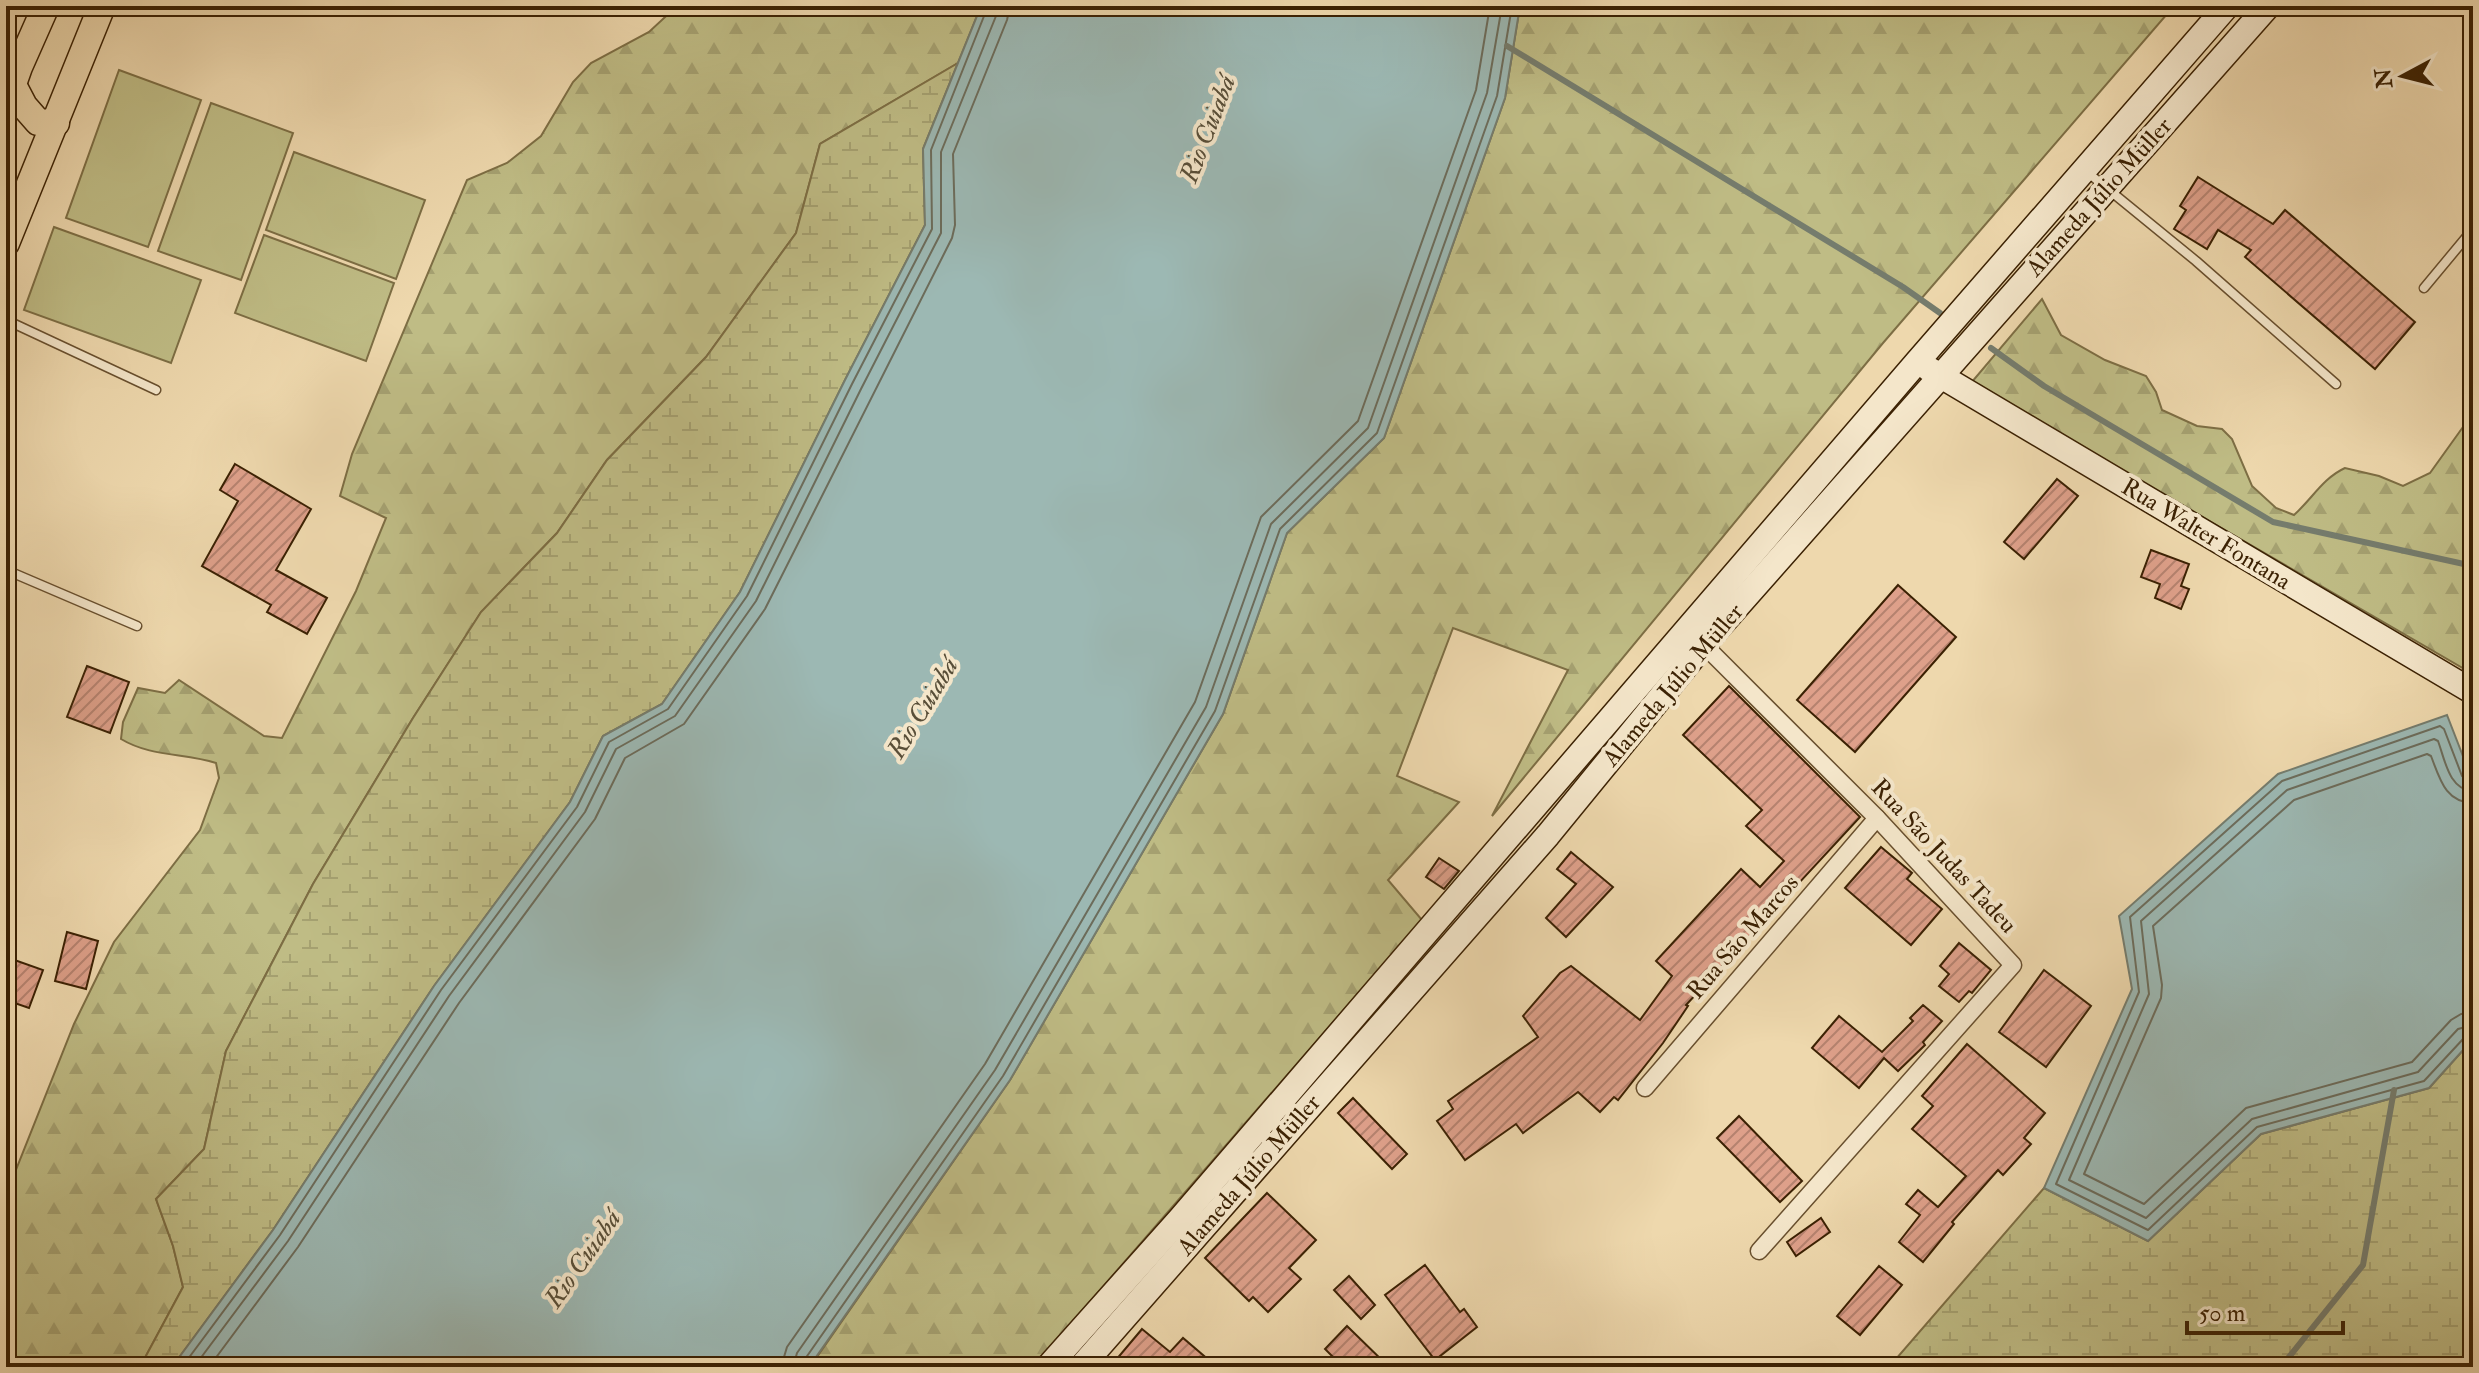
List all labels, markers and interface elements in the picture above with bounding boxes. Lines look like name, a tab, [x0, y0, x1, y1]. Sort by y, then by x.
north arrow	[2363, 36, 2443, 116]
text: N	[2369, 67, 2399, 91]
water label: Rio Cuiabá	[1173, 68, 1244, 188]
street label: Alameda Júlio Müller	[2019, 111, 2179, 284]
street label: Rua Walter Fontana	[2116, 471, 2297, 597]
street label: Alameda Júlio Müller	[1595, 597, 1750, 774]
water label: Rio Cuiabá	[880, 649, 967, 765]
street label: Rua São Judas Tadeu	[1864, 772, 2024, 940]
street label: Rua São Marcos	[1680, 868, 1806, 1006]
street label: Alameda Júlio Müller	[1170, 1088, 1328, 1263]
water label: Rio Cuiabá	[537, 1201, 630, 1315]
scale bar	[2187, 1285, 2343, 1335]
text: 50 m	[2199, 1298, 2246, 1329]

